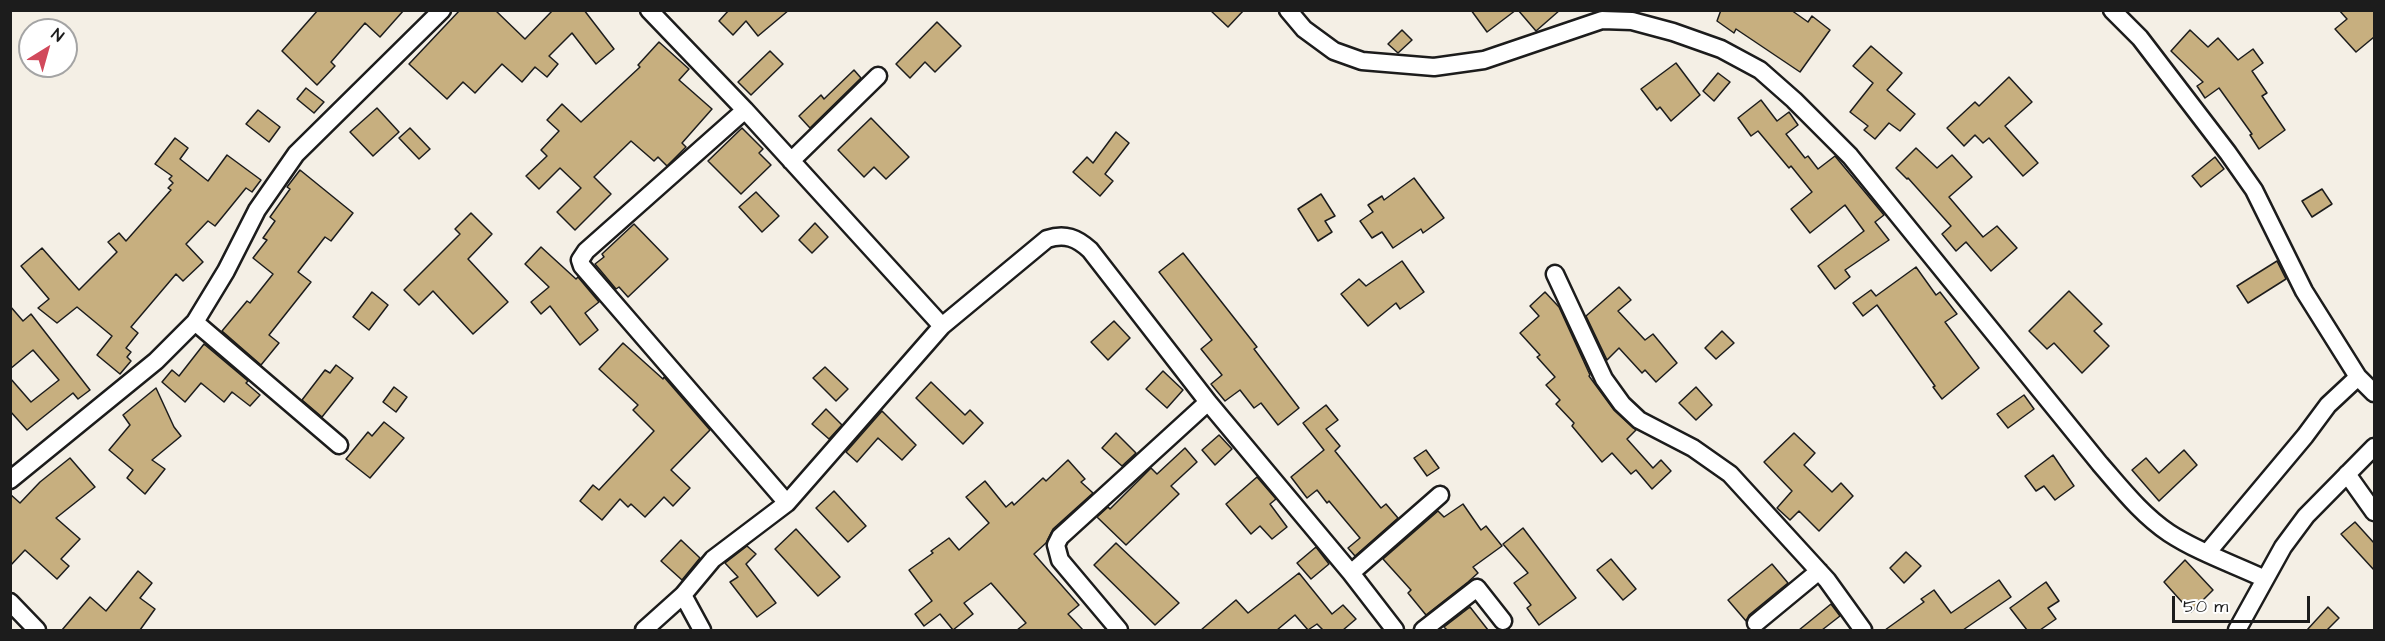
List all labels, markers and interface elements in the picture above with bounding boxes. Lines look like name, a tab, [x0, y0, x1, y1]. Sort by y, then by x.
north arrow	[18, 18, 78, 78]
text: N	[47, 23, 68, 47]
scale bar	[2175, 584, 2313, 622]
text: 50 m	[2183, 594, 2228, 619]

